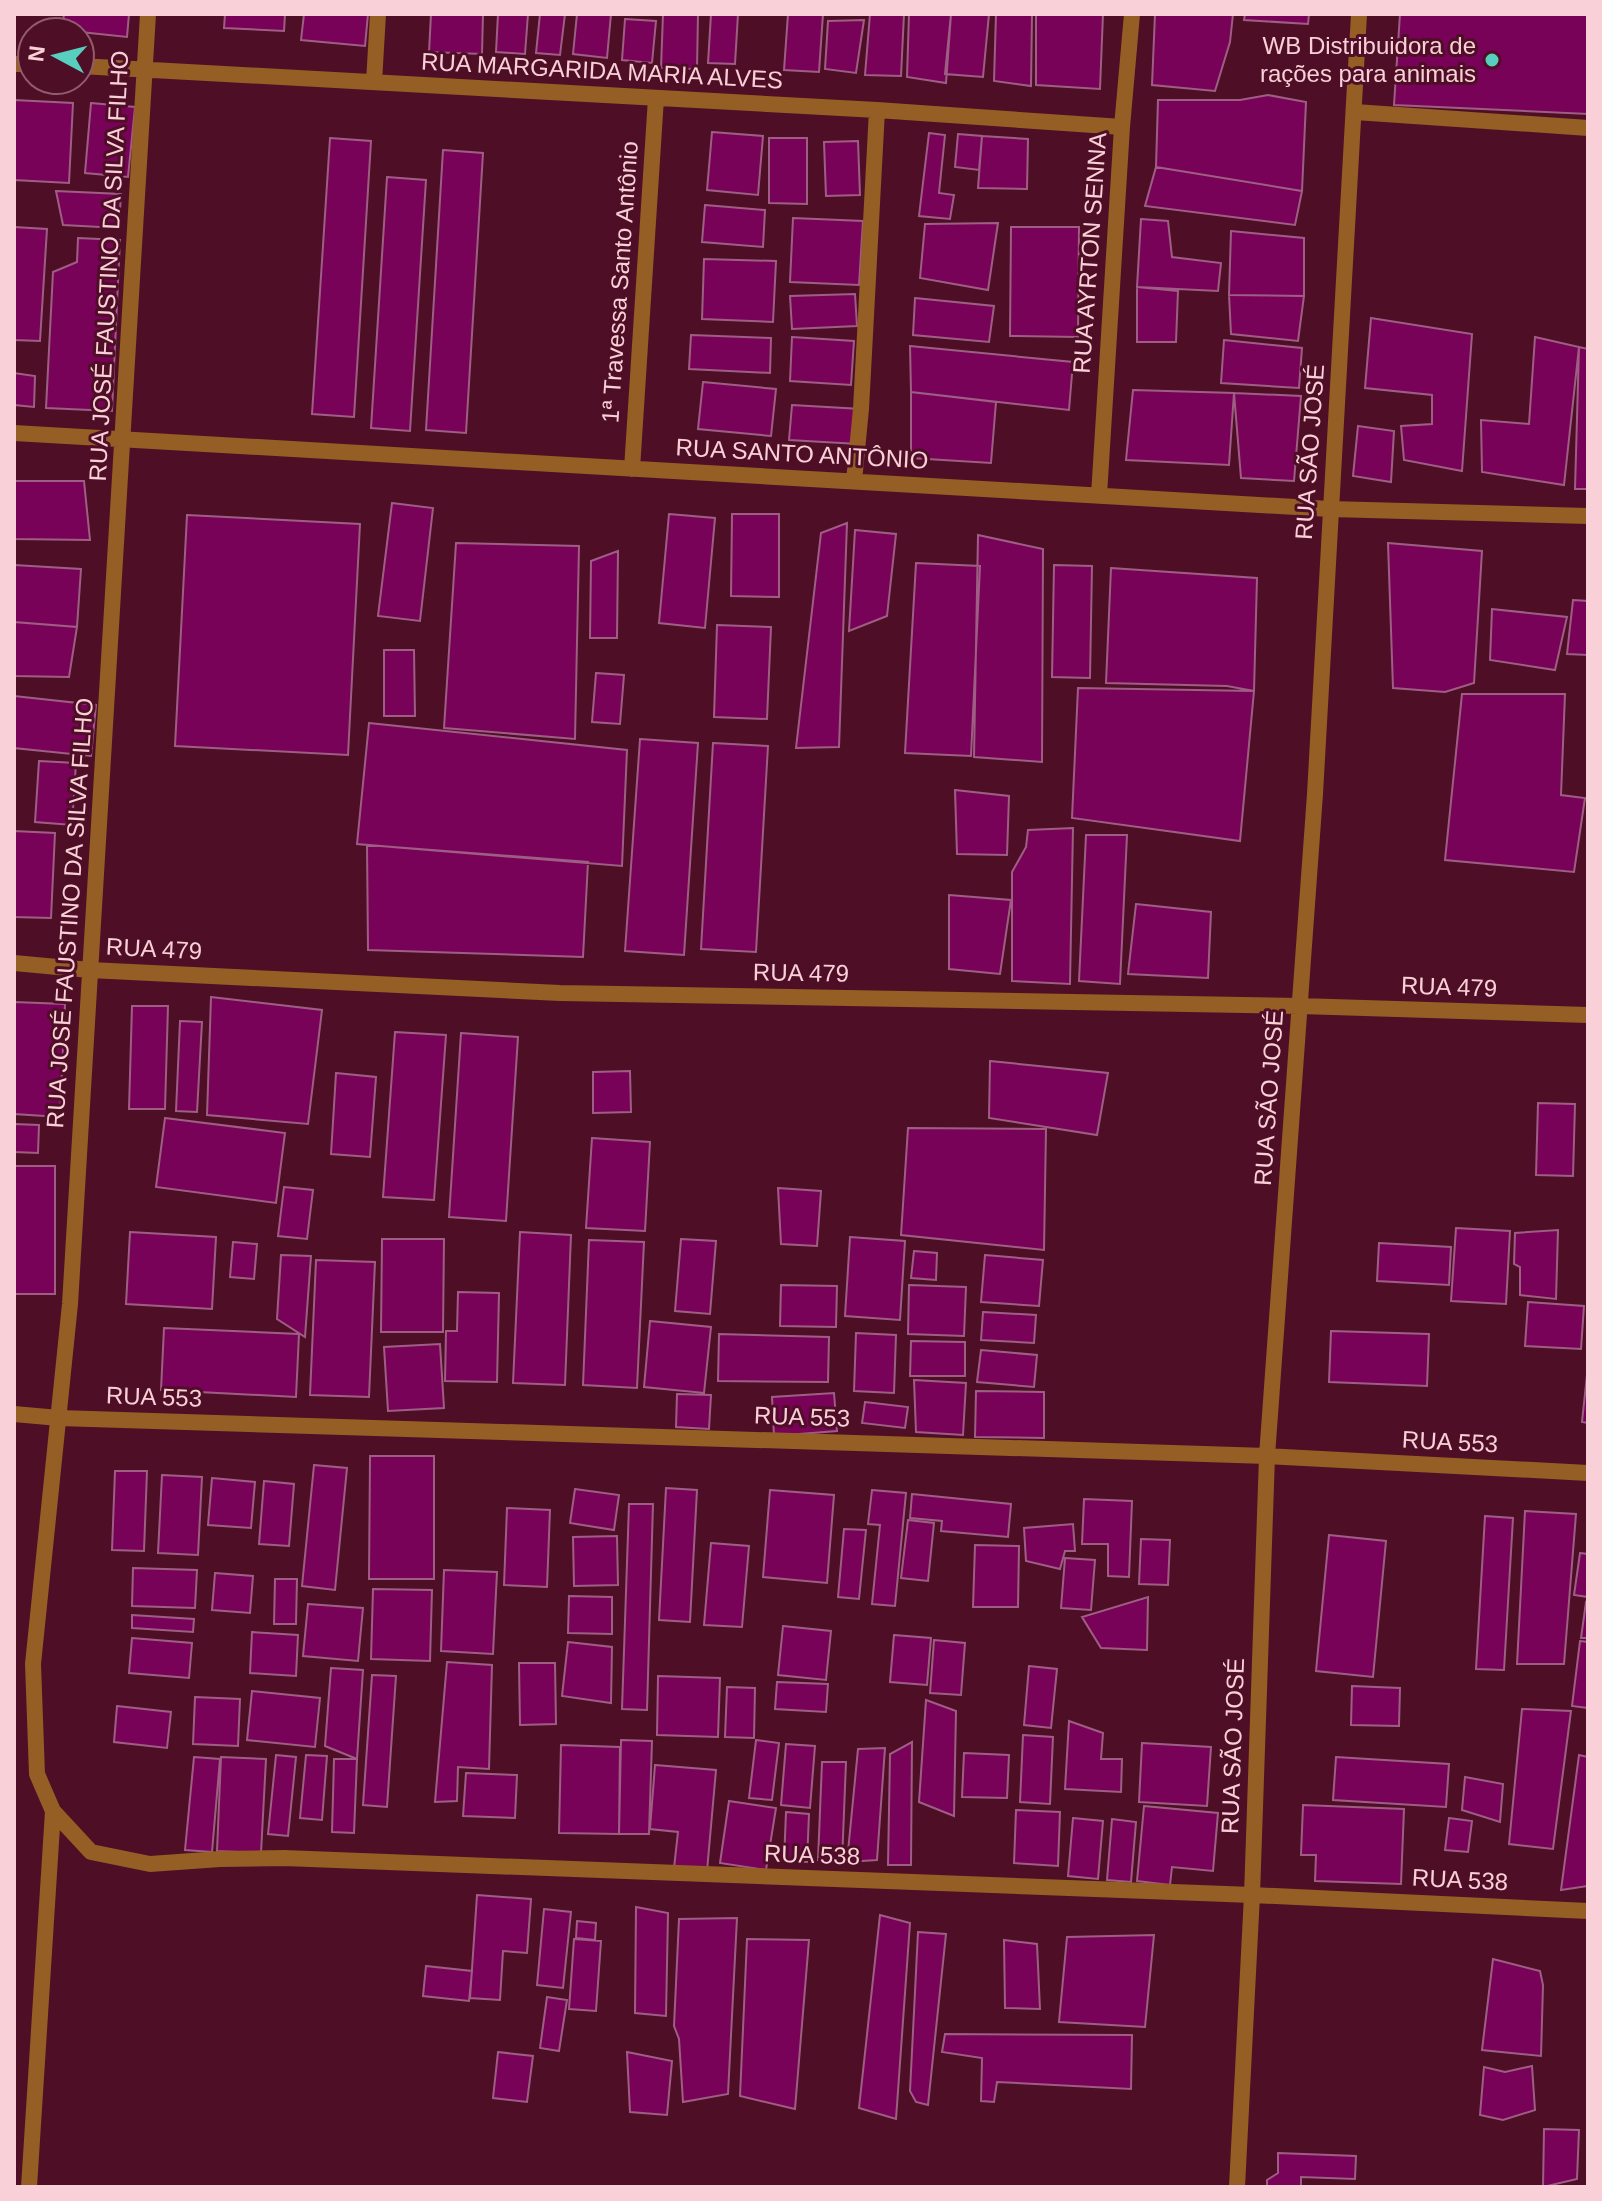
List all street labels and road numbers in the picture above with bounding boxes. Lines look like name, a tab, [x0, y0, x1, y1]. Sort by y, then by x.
street label: RUA MARGARIDA MARIA ALVES	[420, 48, 784, 93]
street label: RUA JOSÉ FAUSTINO DA SILVA FILHO	[84, 50, 133, 482]
street label: RUA AYRTON SENNA	[1068, 132, 1111, 374]
street label: 1ª Travessa Santo Antônio	[596, 140, 643, 424]
street label: RUA SÃO JOSÉ	[1290, 363, 1329, 541]
street label: RUA SANTO ANTÔNIO	[675, 433, 929, 474]
street label: RUA JOSÉ FAUSTINO DA SILVA FILHO	[41, 697, 98, 1129]
street label: RUA 479	[105, 933, 203, 964]
street label: RUA 479	[753, 958, 849, 987]
street label: RUA 479	[1401, 971, 1497, 1002]
street label: RUA SÃO JOSÉ	[1249, 1009, 1288, 1187]
street label: RUA 553	[106, 1381, 202, 1412]
street label: RUA 553	[754, 1401, 850, 1432]
street label: RUA 553	[1401, 1426, 1499, 1457]
street label: RUA SÃO JOSÉ	[1216, 1658, 1249, 1834]
street label: RUA 538	[764, 1839, 860, 1870]
street label: RUA 538	[1411, 1864, 1509, 1895]

